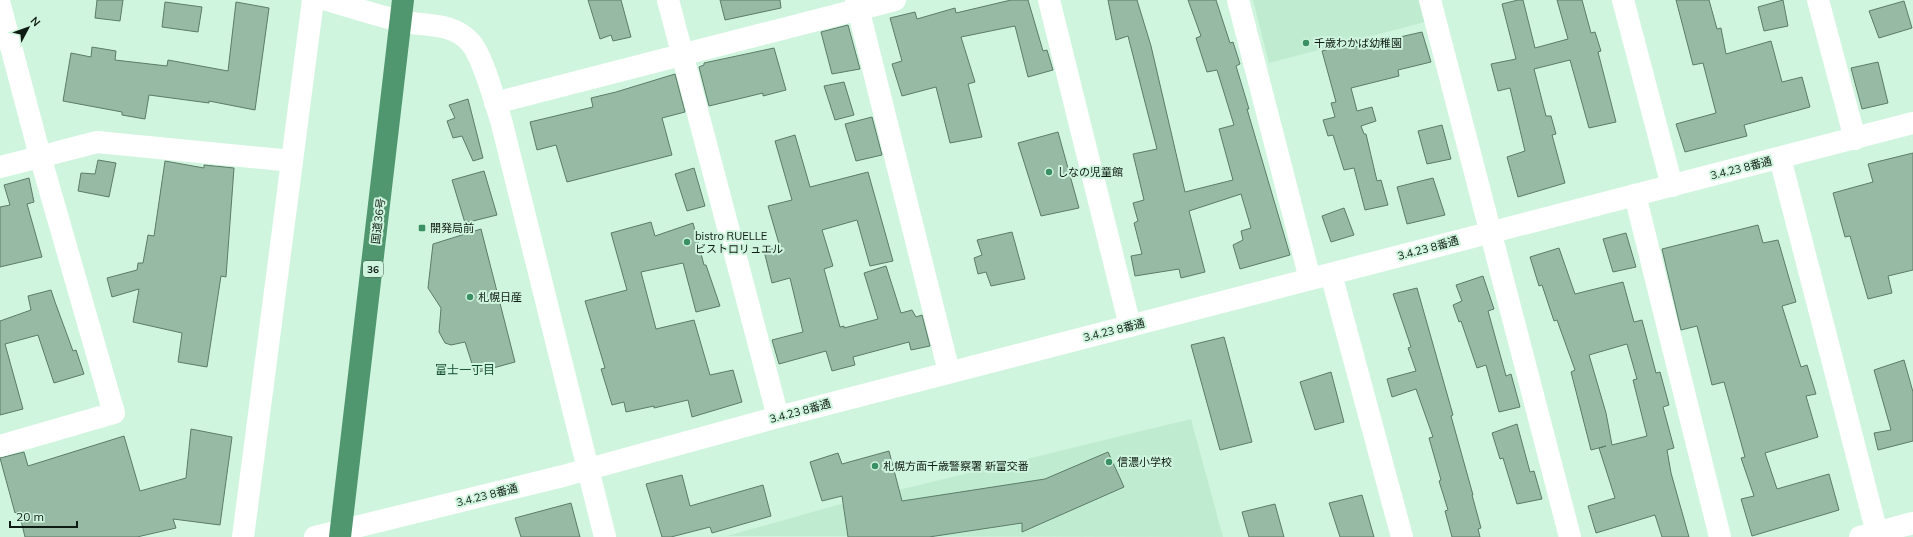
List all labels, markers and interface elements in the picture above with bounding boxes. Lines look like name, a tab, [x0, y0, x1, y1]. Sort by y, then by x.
north arrow	[8, 8, 48, 48]
text: N	[28, 14, 44, 29]
place label: 千歳わかば幼稚園	[1314, 36, 1402, 50]
marker: 千歳わかば幼稚園	[1301, 38, 1311, 48]
street label: 3.4.23 8番通	[1709, 154, 1773, 182]
place label: しなの児童館	[1057, 165, 1123, 179]
marker: しなの児童館	[1044, 167, 1054, 177]
street label: 国道36号	[368, 197, 388, 245]
place label: 開発局前	[430, 221, 474, 235]
marker: 開発局前	[417, 223, 427, 233]
place label: bistro RUELLE ビストロリュエル	[695, 229, 783, 256]
street label: 3.4.23 8番通	[1396, 233, 1460, 263]
marker: bistro RUELLE ビストロリュエル	[682, 237, 692, 247]
road number: 36	[363, 261, 383, 277]
place label: 札幌日産	[478, 290, 522, 304]
marker: 札幌日産	[465, 292, 475, 302]
street label: 3.4.23 8番通	[1082, 316, 1146, 344]
district label: 富士一丁目	[435, 362, 495, 377]
street label: 3.4.23 8番通	[768, 396, 832, 426]
place label: 信濃小学校	[1117, 455, 1172, 469]
marker: 信濃小学校	[1104, 457, 1114, 467]
place label: 札幌方面千歳警察署 新富交番	[883, 459, 1029, 473]
marker: 札幌方面千歳警察署 新富交番	[870, 461, 880, 471]
street label: 3.4.23 8番通	[455, 481, 519, 509]
scale bar	[10, 503, 77, 529]
text: 20 m	[16, 509, 44, 524]

